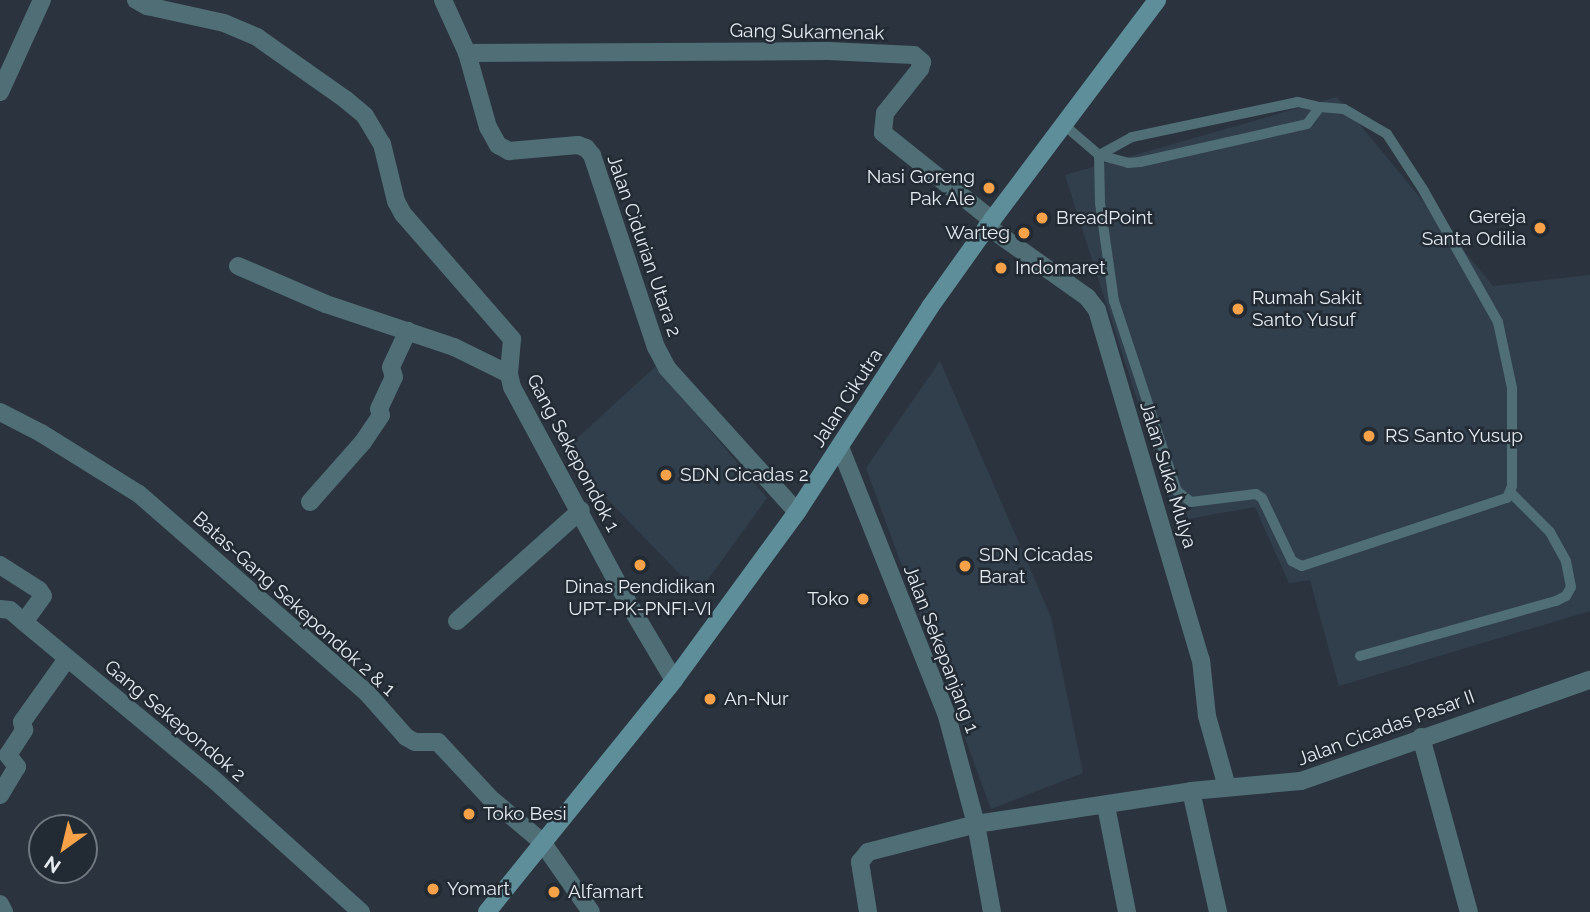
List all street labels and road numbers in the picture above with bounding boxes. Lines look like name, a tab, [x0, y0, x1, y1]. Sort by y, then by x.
street label: Gang Sukamenak	[729, 19, 885, 45]
street label: Jalan Cidurian Utara 2	[602, 152, 686, 340]
street label: Jalan Cikutra	[807, 345, 887, 451]
street label: Gang Sekepondok 1	[522, 370, 624, 536]
street label: Jalan Suka Mulya	[1135, 399, 1201, 551]
street label: Batas-Gang Sekepondok 2 & 1	[188, 507, 400, 701]
street label: Jalan Sekepanjang 1	[899, 562, 983, 736]
street label: Gang Sekepondok 2	[100, 655, 250, 787]
street label: Jalan Cicadas Pasar II	[1294, 685, 1478, 771]

